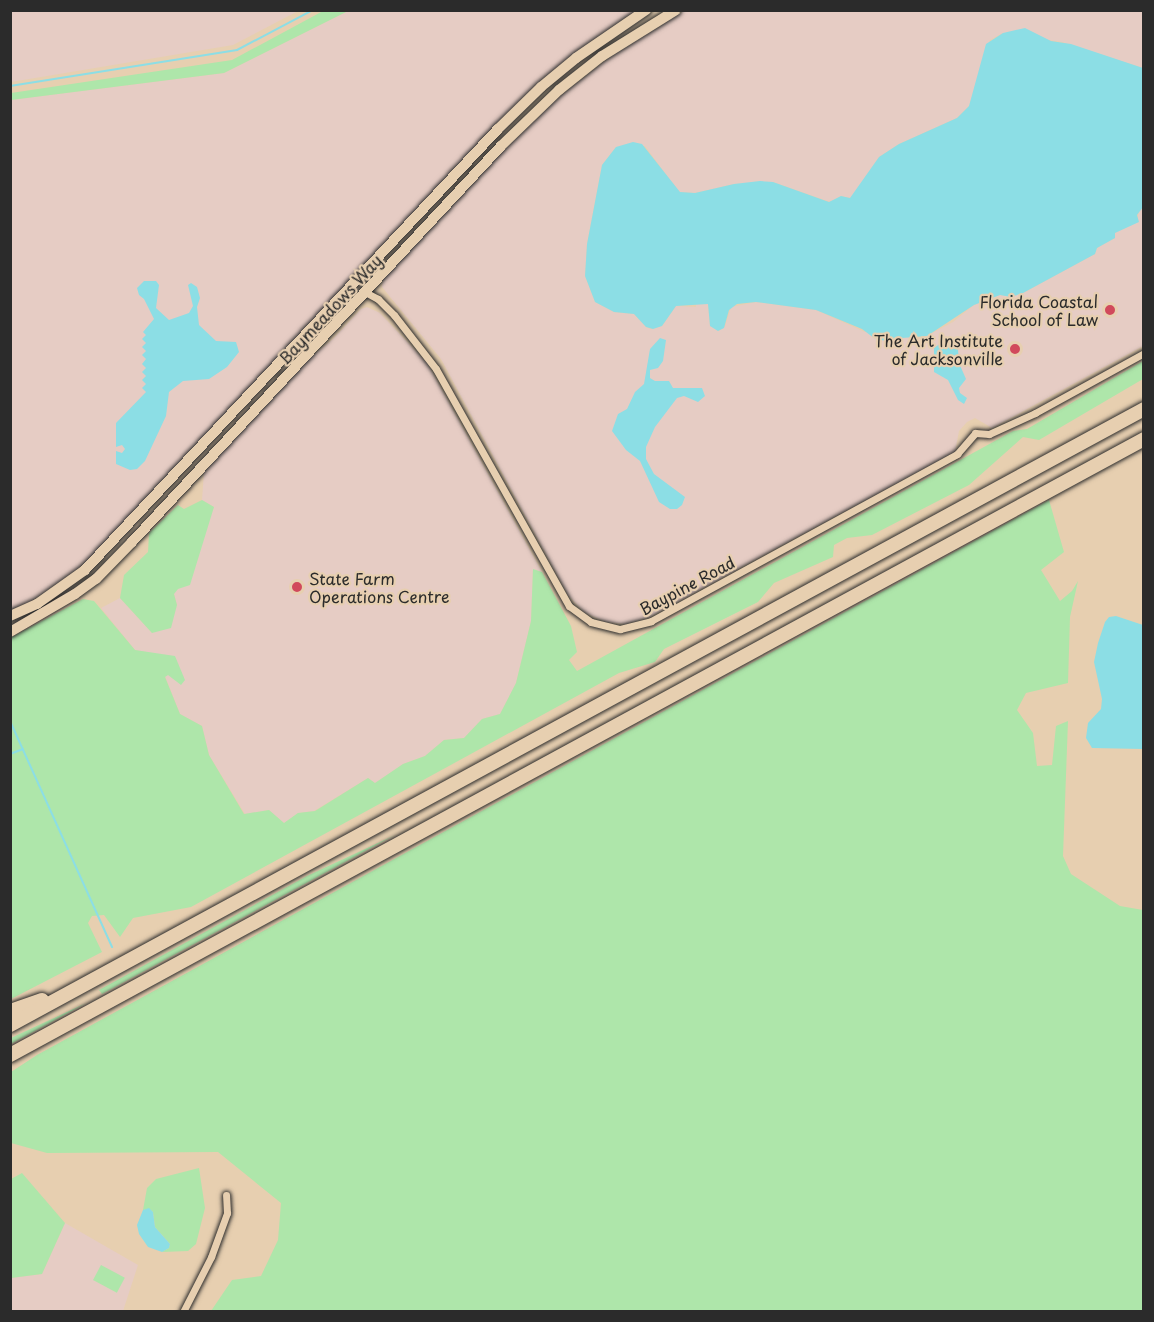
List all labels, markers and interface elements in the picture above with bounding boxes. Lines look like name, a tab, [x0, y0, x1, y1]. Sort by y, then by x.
street label: Baymeadows Way	[275, 251, 385, 367]
place label: Florida Coastal School of Law	[980, 291, 1098, 329]
marker: Florida Coastal School of Law	[1103, 303, 1117, 317]
place label: The Art Institute of Jacksonville	[874, 330, 1003, 368]
marker: The Art Institute of Jacksonville	[1008, 342, 1022, 356]
street label: Baypine Road	[636, 552, 738, 618]
place label: State Farm Operations Centre	[309, 568, 451, 606]
marker: State Farm Operations Centre	[290, 580, 304, 594]

